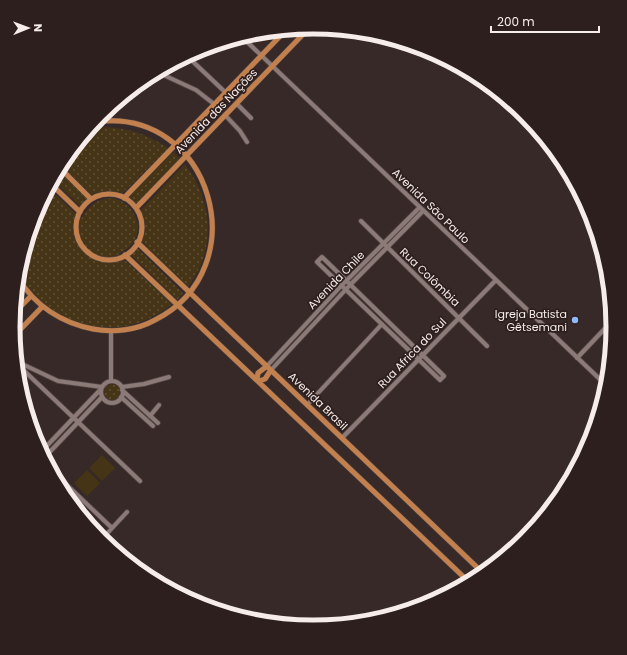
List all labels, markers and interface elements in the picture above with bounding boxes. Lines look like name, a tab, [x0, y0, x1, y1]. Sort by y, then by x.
north arrow	[8, 8, 48, 48]
scale bar	[491, 8, 599, 34]
text: 200 m	[497, 13, 535, 30]
text: N	[30, 24, 46, 32]
street label: Avenida das Nações	[171, 65, 261, 157]
street label: Avenida São Paulo	[389, 165, 473, 247]
street label: Rua Colômbia	[396, 244, 464, 310]
street label: Avenida Chile	[304, 247, 368, 313]
place label: Igreja Batista Gêtsemani	[495, 306, 567, 335]
street label: Rua Africa do Sul	[374, 314, 450, 392]
marker: Igreja Batista Gêtsemani	[570, 315, 580, 325]
street label: Avenida Brasil	[285, 368, 351, 434]

